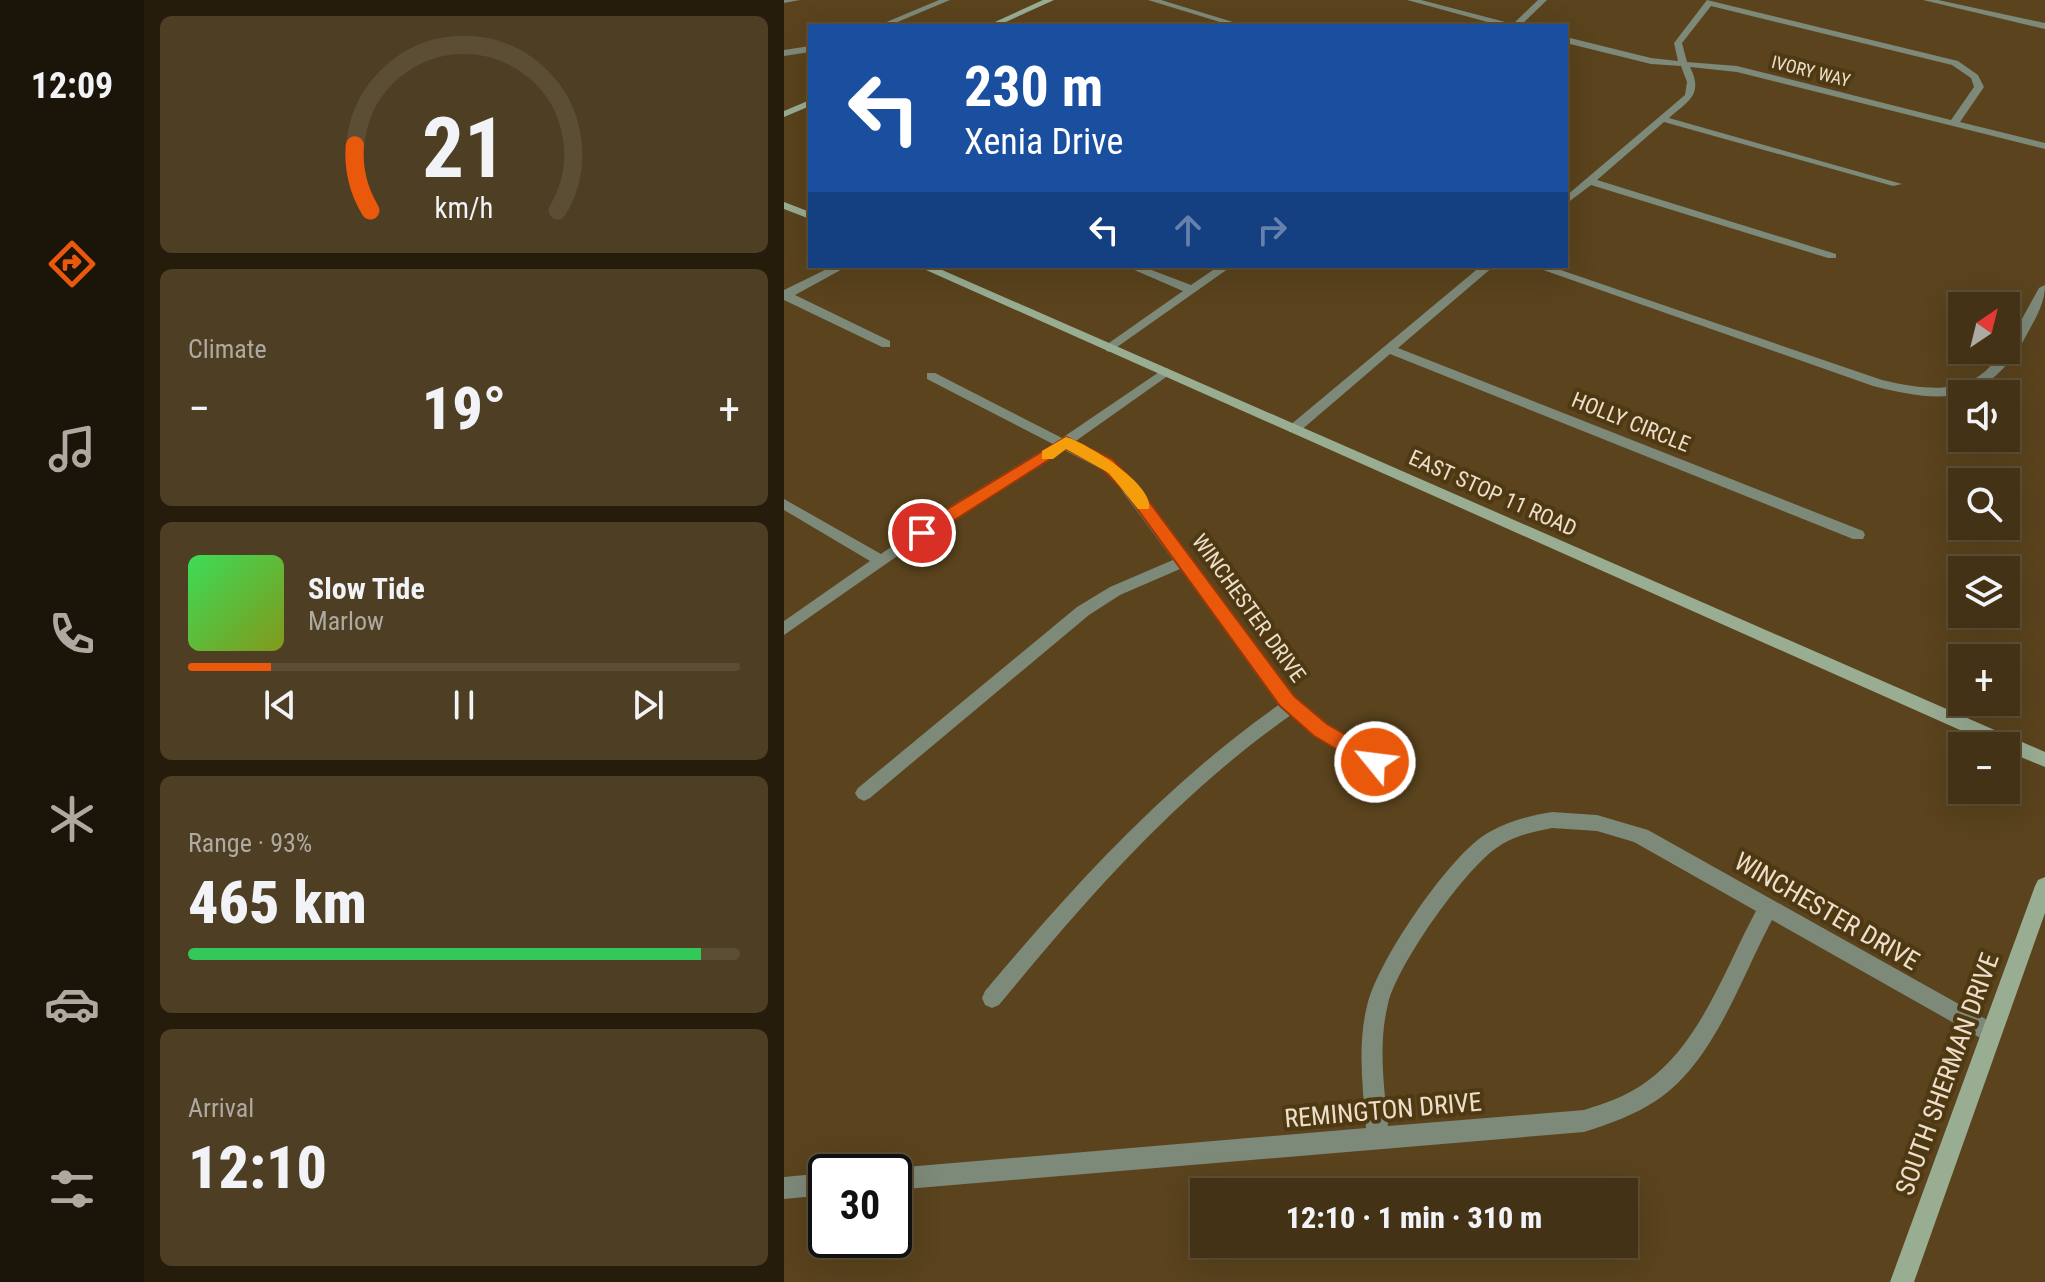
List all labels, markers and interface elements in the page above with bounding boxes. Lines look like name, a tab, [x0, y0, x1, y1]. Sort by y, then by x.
street label: IVORY WAY	[1769, 51, 1853, 91]
text: 230 m	[964, 54, 1103, 120]
icon: left	[832, 56, 936, 160]
text: 12:09	[31, 65, 113, 107]
text: 21	[422, 99, 506, 196]
text: Xenia Drive	[964, 121, 1123, 163]
text: km/h	[435, 191, 493, 225]
icon: left	[1082, 208, 1126, 252]
icon: ahead	[1166, 208, 1210, 252]
icon: right	[1250, 208, 1294, 252]
icon: directions	[44, 236, 100, 292]
north arrow	[1948, 292, 2020, 364]
map controls	[1948, 292, 2020, 804]
text: Climate	[188, 334, 267, 364]
text: 19°	[422, 373, 506, 444]
button: sound	[1948, 380, 2020, 452]
text: −	[188, 383, 210, 435]
text: +	[718, 383, 740, 435]
street label: HOLLY CIRCLE	[1568, 387, 1694, 457]
icon: music	[44, 421, 100, 477]
street label: EAST STOP 11 ROAD	[1405, 445, 1581, 541]
button: search	[1948, 468, 2020, 540]
pin	[888, 499, 956, 567]
icon: arrive	[900, 511, 944, 555]
street label: WINCHESTER DRIVE	[1187, 529, 1311, 687]
button: layers	[1948, 556, 2020, 628]
text: Slow Tide	[308, 571, 425, 606]
icon: phone	[44, 606, 100, 662]
text: Marlow	[308, 606, 384, 636]
button: +	[1948, 644, 2020, 716]
icon: previous	[258, 683, 302, 727]
icon: pause	[442, 683, 486, 727]
icon: next	[626, 683, 670, 727]
position arrow	[1333, 720, 1417, 804]
button: −	[1948, 732, 2020, 804]
icon: climate	[44, 791, 100, 847]
text: Range · 93%	[188, 828, 312, 858]
street label: WINCHESTER DRIVE	[1729, 846, 1925, 976]
text: 465 km	[188, 867, 367, 938]
street label: SOUTH SHERMAN DRIVE	[1889, 949, 2005, 1199]
icon: car	[44, 976, 100, 1032]
street label: REMINGTON DRIVE	[1283, 1086, 1483, 1134]
text: Arrival	[188, 1093, 254, 1123]
text: 12:10	[188, 1132, 327, 1203]
speed limit sign: 30	[808, 1154, 912, 1258]
icon: filters	[44, 1161, 100, 1217]
text: 12:10 · 1 min · 310 m	[1286, 1200, 1542, 1235]

